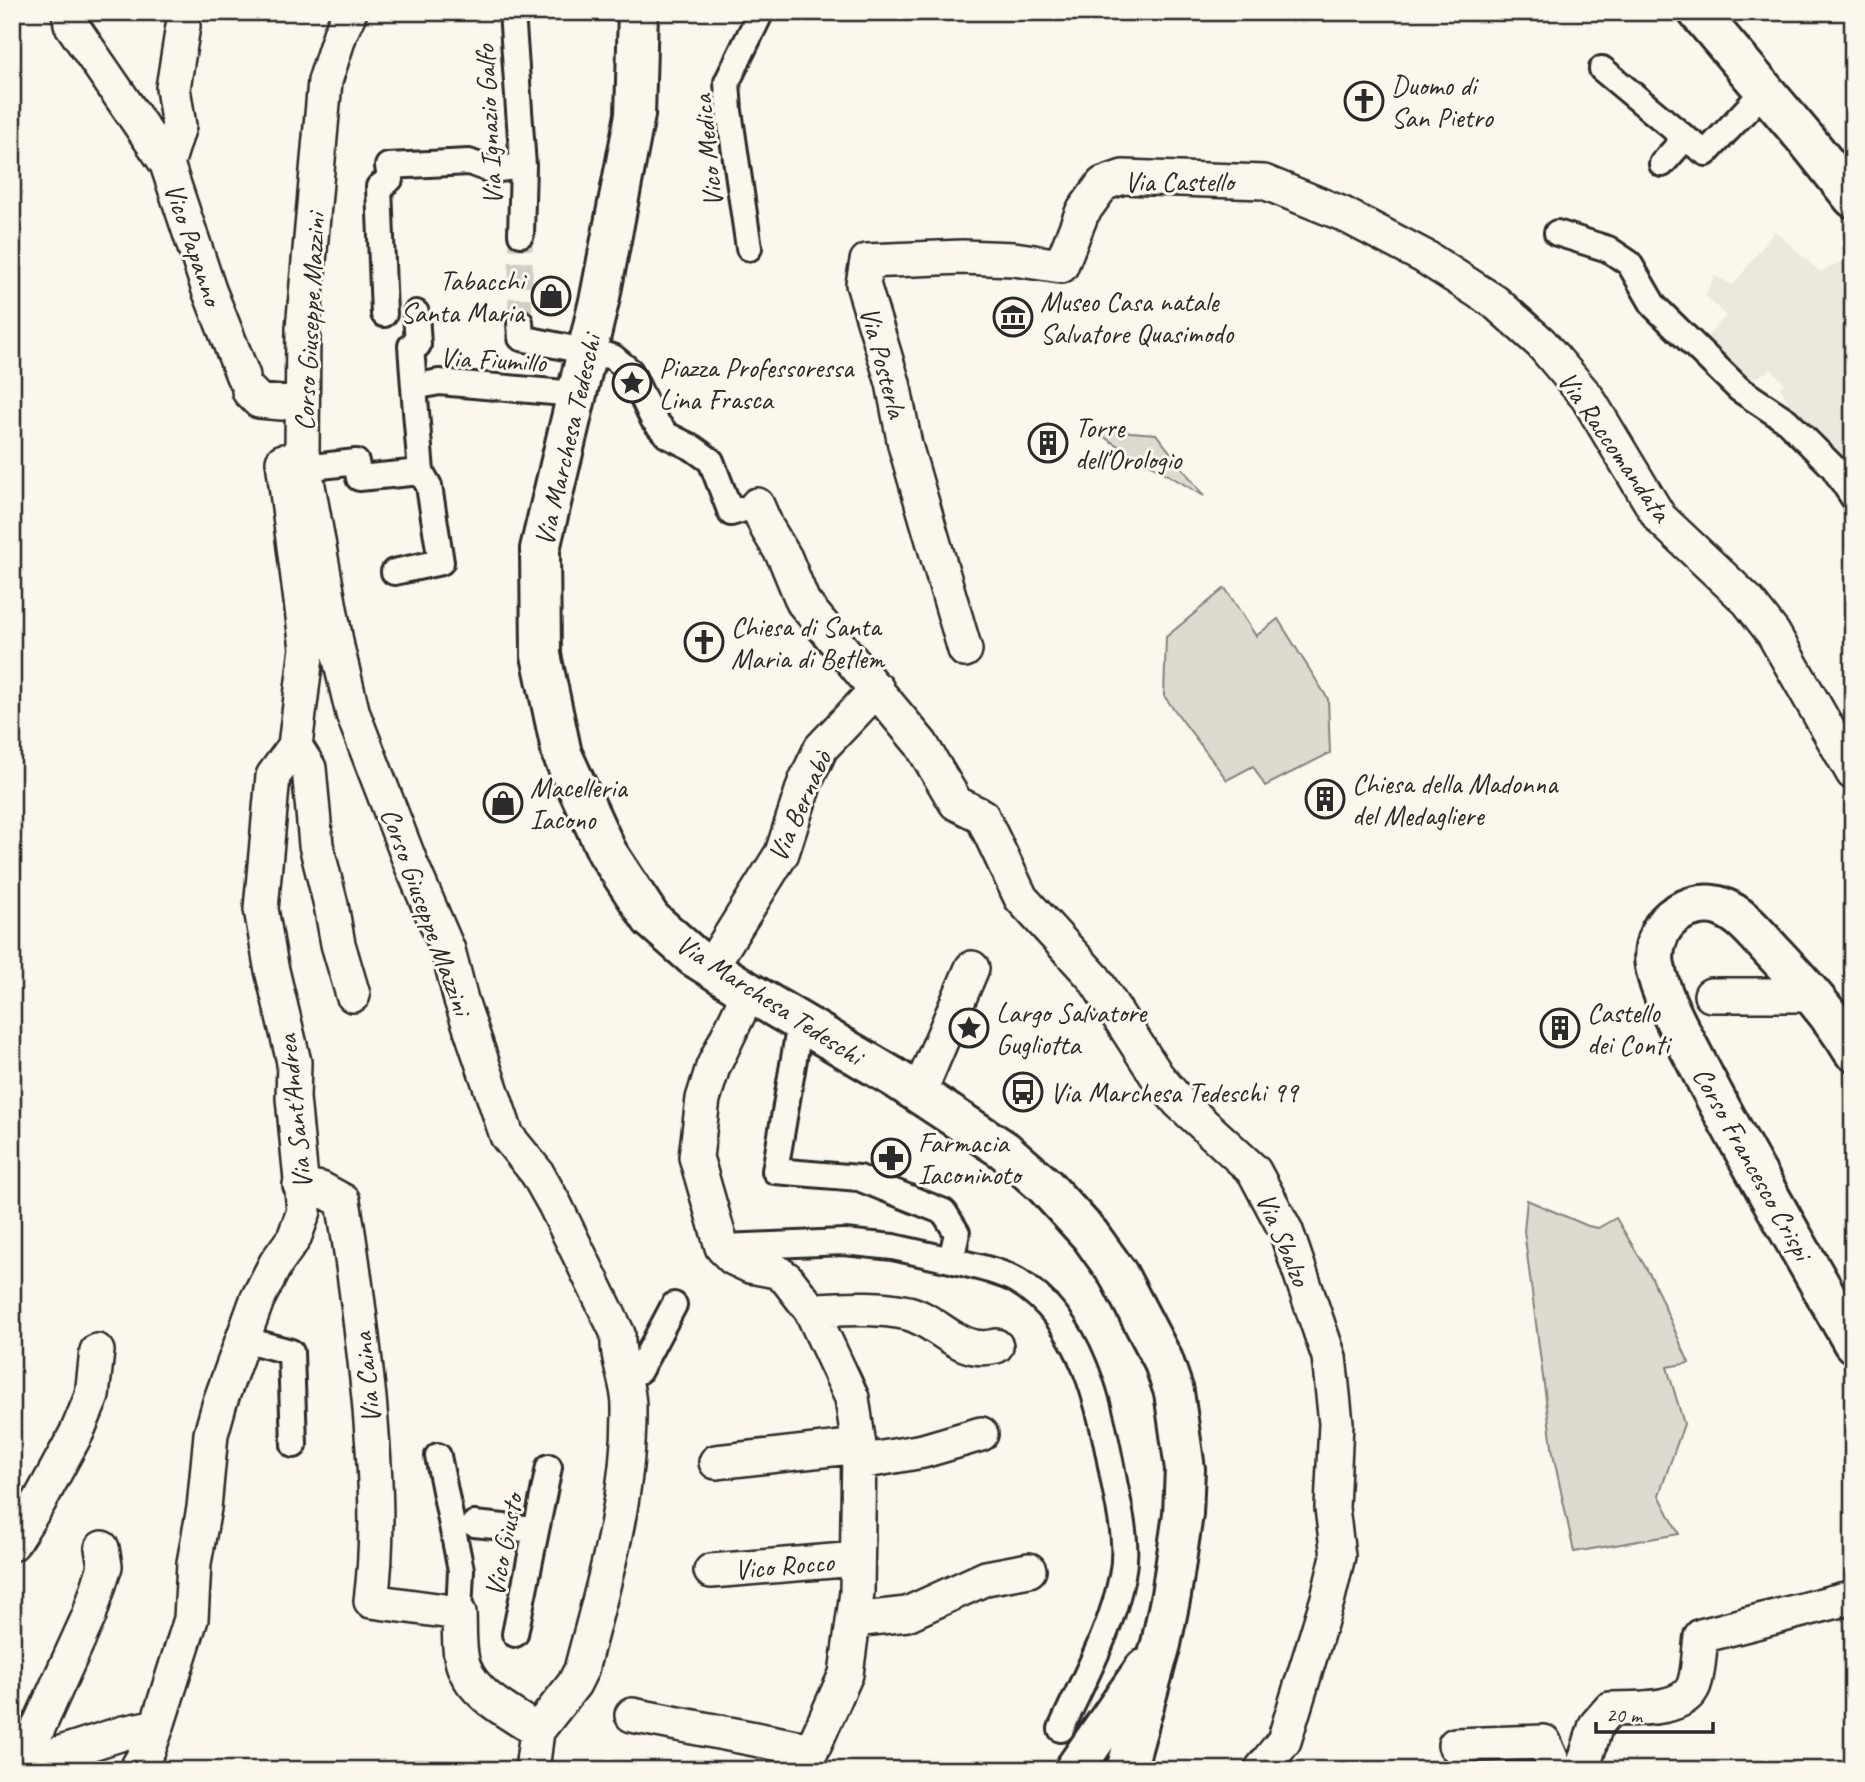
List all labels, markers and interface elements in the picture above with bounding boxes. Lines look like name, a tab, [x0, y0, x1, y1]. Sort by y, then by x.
street label: Via Ignazio Galfo	[467, 42, 510, 206]
place label: Duomo di San Pietro	[1391, 68, 1495, 135]
church icon: Duomo di San Pietro	[1343, 80, 1385, 122]
street label: Vico Medica	[684, 91, 731, 209]
street label: Via Castello	[1124, 164, 1237, 199]
street label: Vico Papanno	[156, 179, 232, 313]
street label: Corso Giuseppe Mazzini	[286, 209, 333, 432]
place label: Tabacchi Santa Maria	[400, 263, 528, 330]
shop icon: Tabacchi Santa Maria	[530, 275, 572, 317]
place label: Museo Casa natale Salvatore Quasimodo	[1040, 284, 1235, 351]
museum icon: Museo Casa natale Salvatore Quasimodo	[992, 296, 1034, 338]
street label: Via Posterla	[852, 303, 916, 423]
street label: Via Marchesa Tedeschi	[526, 327, 610, 549]
street label: Via Fiumillo	[439, 339, 549, 380]
place label: Piazza Professoressa Lina Frasca	[659, 350, 855, 417]
place icon: Piazza Professoressa Lina Frasca	[611, 362, 653, 404]
street label: Via Raccomandata	[1550, 364, 1680, 530]
place label: Torre dell'Orologio	[1075, 410, 1183, 477]
building icon: Torre dell'Orologio	[1027, 422, 1069, 464]
place label: Chiesa di Santa Maria di Betlem	[731, 609, 886, 676]
church icon: Chiesa di Santa Maria di Betlem	[683, 621, 725, 663]
street label: Via Bernabò	[760, 744, 840, 867]
place label: Chiesa della Madonna del Medagliere	[1352, 766, 1559, 833]
place label: Macelleria Iacono	[530, 770, 628, 837]
building icon: Chiesa della Madonna del Medagliere	[1304, 778, 1346, 820]
shop icon: Macelleria Iacono	[482, 782, 524, 824]
street label: Corso Giuseppe Mazzini	[373, 803, 481, 1023]
street label: Via Marchesa Tedeschi	[670, 926, 873, 1075]
place label: Largo Salvatore Gugliotta	[996, 995, 1148, 1062]
place label: Castello dei Conti	[1587, 995, 1673, 1062]
place icon: Largo Salvatore Gugliotta	[948, 1007, 990, 1049]
building icon: Castello dei Conti	[1539, 1007, 1581, 1049]
street label: Via Sant'Andrea	[269, 1031, 320, 1191]
street label: Corso Francesco Crispi	[1685, 1061, 1822, 1269]
bus stop icon: Via Marchesa Tedeschi 99	[1002, 1071, 1044, 1113]
place label: Via Marchesa Tedeschi 99	[1050, 1075, 1300, 1110]
place label: Farmacia Iaconinoto	[918, 1125, 1024, 1192]
pharmacy icon: Farmacia Iaconinoto	[870, 1137, 912, 1179]
street label: Via Sbalzo	[1248, 1187, 1320, 1293]
street label: Via Caina	[344, 1329, 389, 1425]
street label: Vico Giusto	[476, 1488, 531, 1599]
street label: Vico Rocco	[733, 1544, 837, 1587]
scale bar	[1596, 1691, 1713, 1735]
text: 20 m	[1606, 1702, 1644, 1728]

